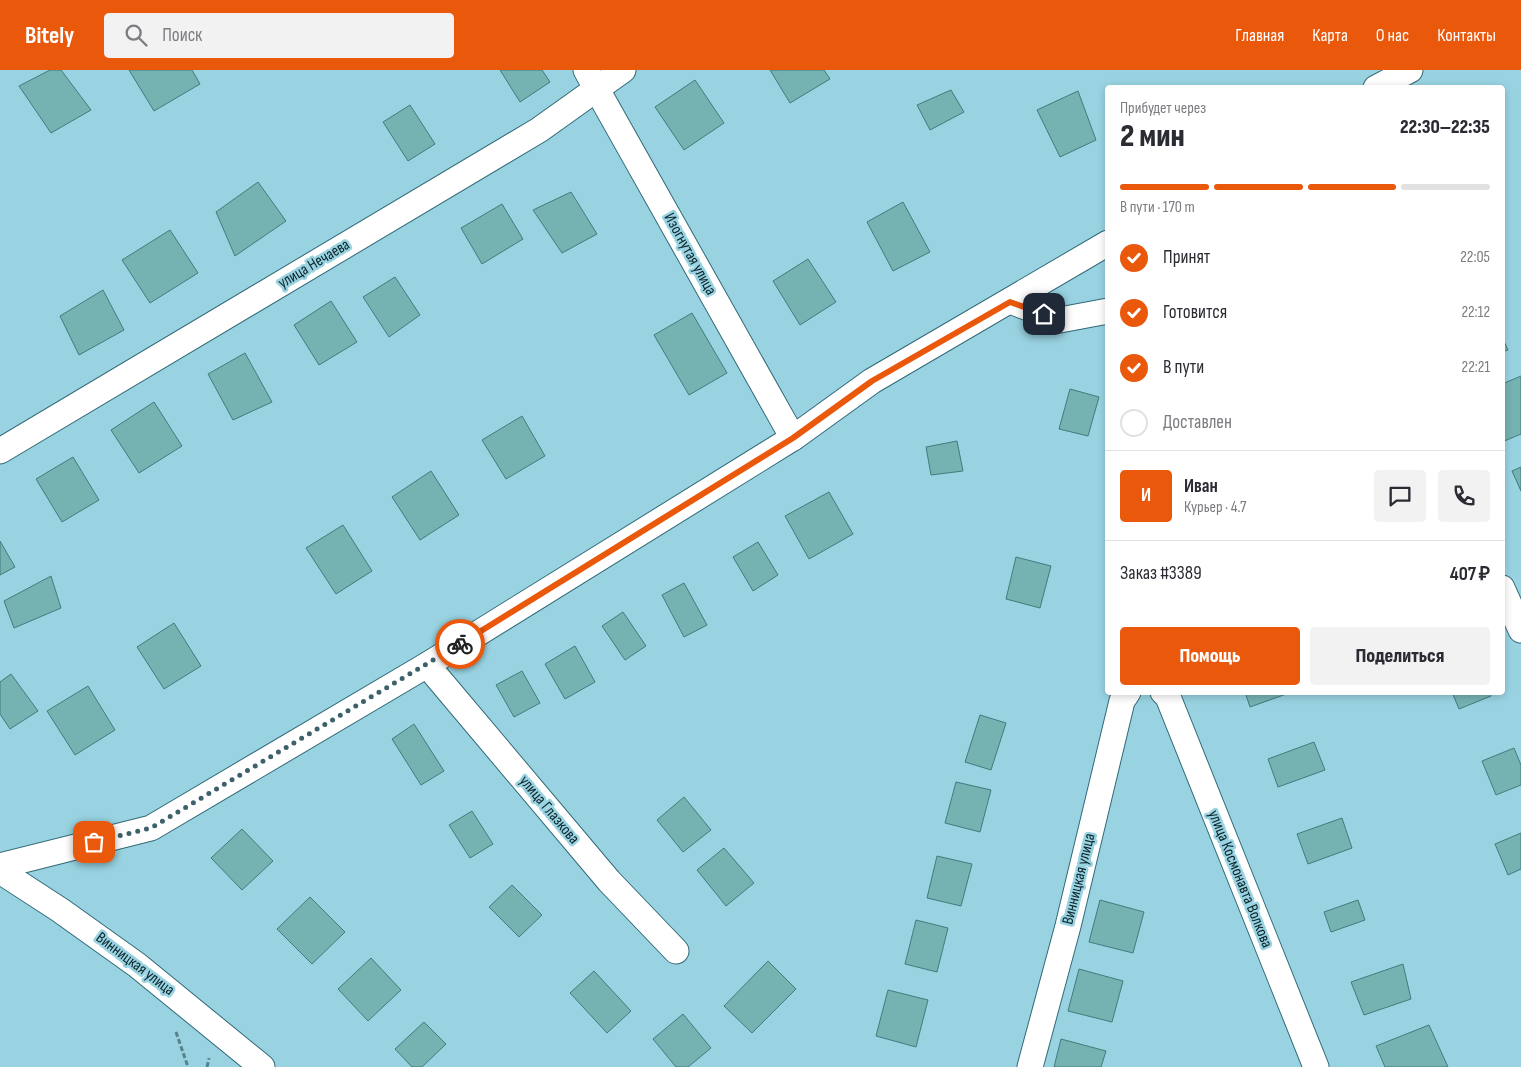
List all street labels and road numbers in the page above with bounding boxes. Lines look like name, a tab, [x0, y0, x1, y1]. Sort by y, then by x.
street label: Изогнутая улица	[660, 210, 720, 298]
street label: улица Нечаева	[275, 235, 353, 293]
street label: улица Глазкова	[515, 772, 583, 848]
street label: улица Космонавта Волкова	[1204, 807, 1276, 951]
street label: Винницкая улица	[1058, 831, 1100, 927]
street label: Винницкая улица	[92, 928, 178, 1000]

